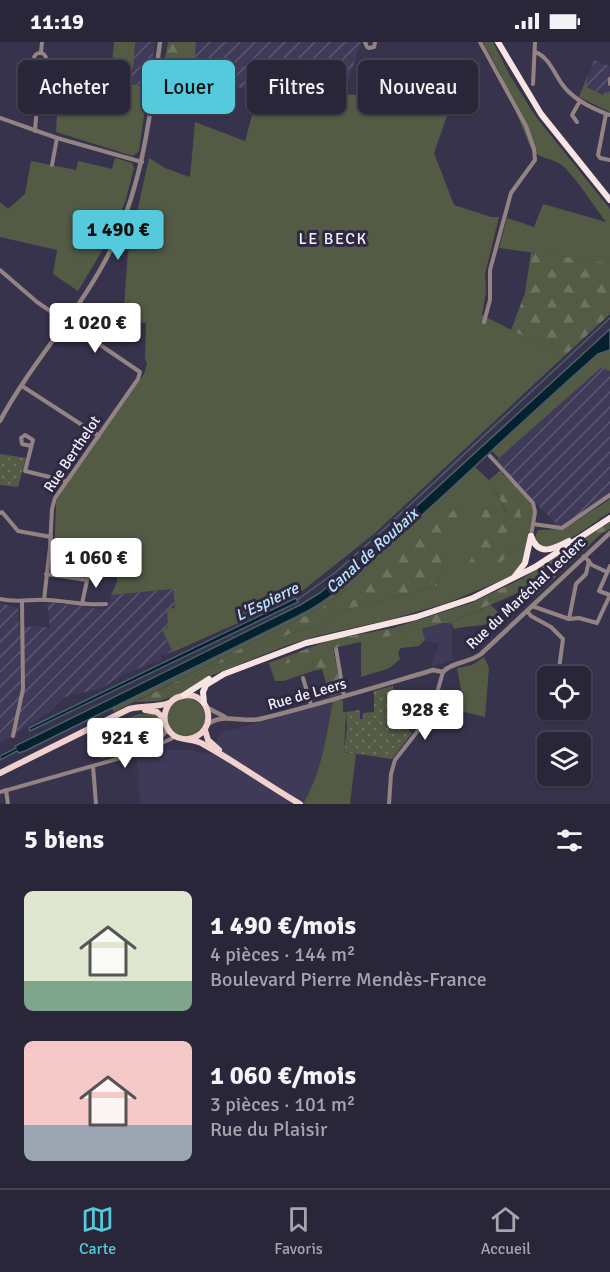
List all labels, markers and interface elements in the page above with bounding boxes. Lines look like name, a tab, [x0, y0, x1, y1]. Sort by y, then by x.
text: 11:19	[30, 8, 84, 35]
chip: Acheter	[18, 60, 130, 114]
chip: Louer	[142, 60, 235, 114]
chip: Filtres	[247, 60, 346, 114]
chip: Nouveau	[358, 60, 478, 114]
pin: 1 490 €	[63, 210, 173, 261]
text: 1 490 €	[87, 217, 149, 242]
district label: LE BECK	[298, 229, 368, 249]
pin: 1 020 €	[40, 303, 150, 354]
text: 1 020 €	[64, 310, 126, 335]
street label: Rue Berthelot	[40, 412, 104, 496]
water label: Canal de Roubaix	[322, 503, 424, 598]
street label: Rue du Maréchal Leclerc	[463, 533, 589, 653]
pin: 1 060 €	[41, 538, 151, 589]
text: 1 060 €	[65, 545, 127, 570]
water label: L'Espierre	[232, 578, 303, 626]
map controls	[537, 666, 591, 786]
button: locate	[537, 666, 591, 720]
street label: Rue de Leers	[266, 674, 349, 714]
pin: 928 €	[383, 690, 467, 741]
text: 928 €	[401, 697, 449, 722]
pin: 921 €	[83, 718, 167, 769]
text: 921 €	[101, 725, 149, 750]
button: layers	[537, 732, 591, 786]
text: 5 biens	[24, 824, 104, 856]
icon: filters	[553, 824, 586, 857]
text: 1 490 €/mois	[210, 910, 356, 942]
icon: home	[72, 915, 144, 987]
text: 4 pièces · 144 m²	[210, 942, 355, 967]
text: Boulevard Pierre Mendès-France	[210, 967, 487, 992]
text: 1 060 €/mois	[210, 1060, 356, 1092]
icon: home	[72, 1065, 144, 1137]
text: 3 pièces · 101 m²	[210, 1092, 355, 1117]
text: Rue du Plaisir	[210, 1117, 327, 1142]
tab: Carte	[79, 1203, 116, 1259]
tab: Favoris	[274, 1203, 323, 1259]
tab: Accueil	[481, 1203, 531, 1259]

